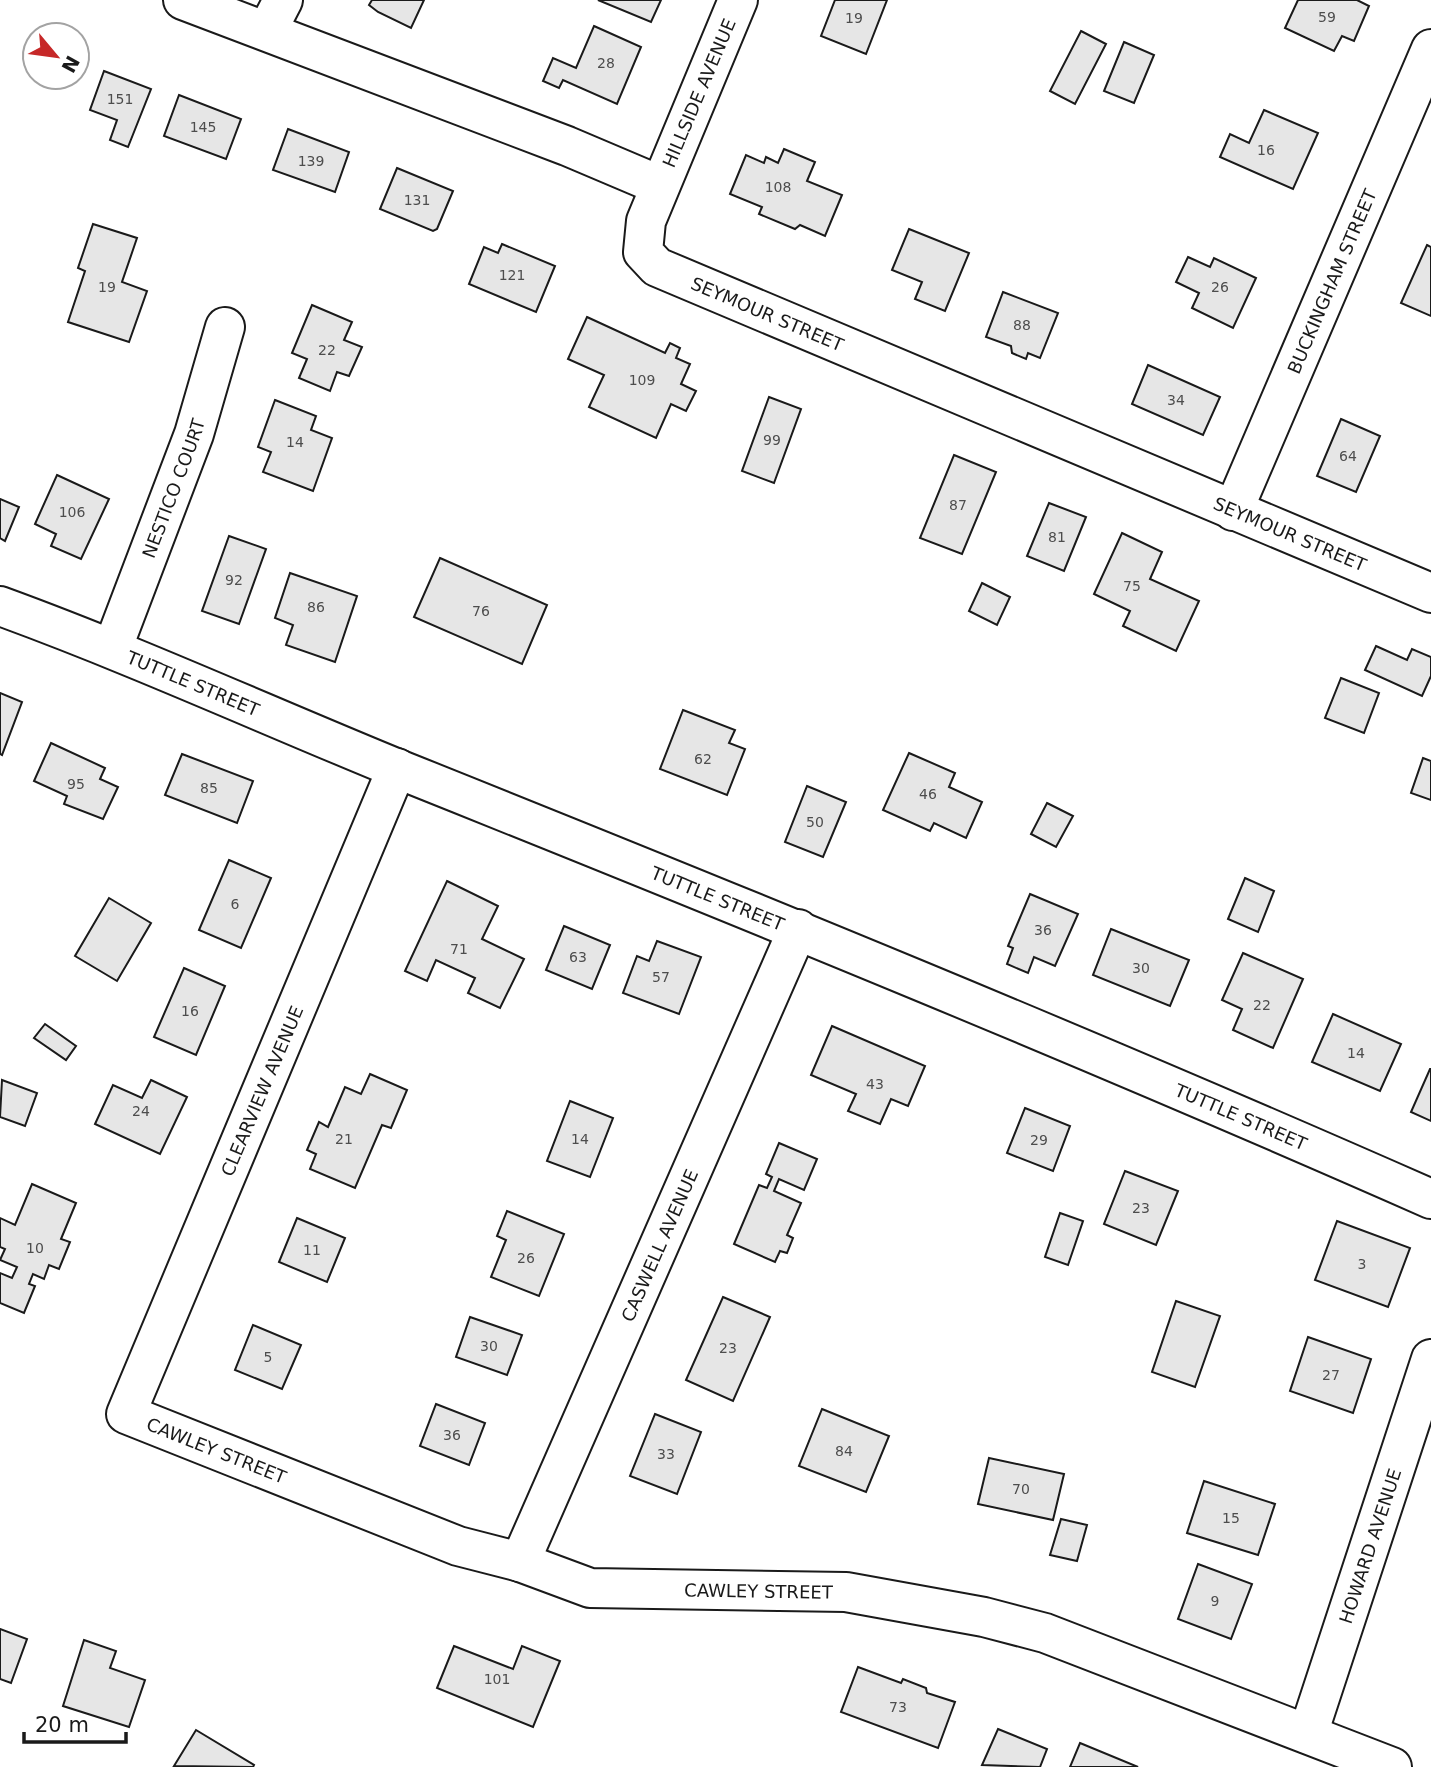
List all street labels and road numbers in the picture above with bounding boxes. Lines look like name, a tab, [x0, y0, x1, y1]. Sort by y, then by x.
street label: HILLSIDE AVENUE	[658, 16, 740, 170]
street label: BUCKINGHAM STREET	[1283, 185, 1381, 377]
street label: SEYMOUR STREET	[688, 272, 848, 355]
street label: NESTICO COURT	[137, 415, 209, 561]
street label: SEYMOUR STREET	[1211, 492, 1370, 575]
street label: TUTTLE STREET	[123, 646, 264, 721]
street label: TUTTLE STREET	[647, 861, 788, 935]
street label: CLEARVIEW AVENUE	[217, 1003, 307, 1179]
street label: TUTTLE STREET	[1171, 1078, 1311, 1154]
street label: CASWELL AVENUE	[616, 1166, 702, 1325]
street label: CAWLEY STREET	[144, 1413, 290, 1488]
street label: HOWARD AVENUE	[1335, 1466, 1405, 1626]
street label: CAWLEY STREET	[684, 1579, 834, 1602]

